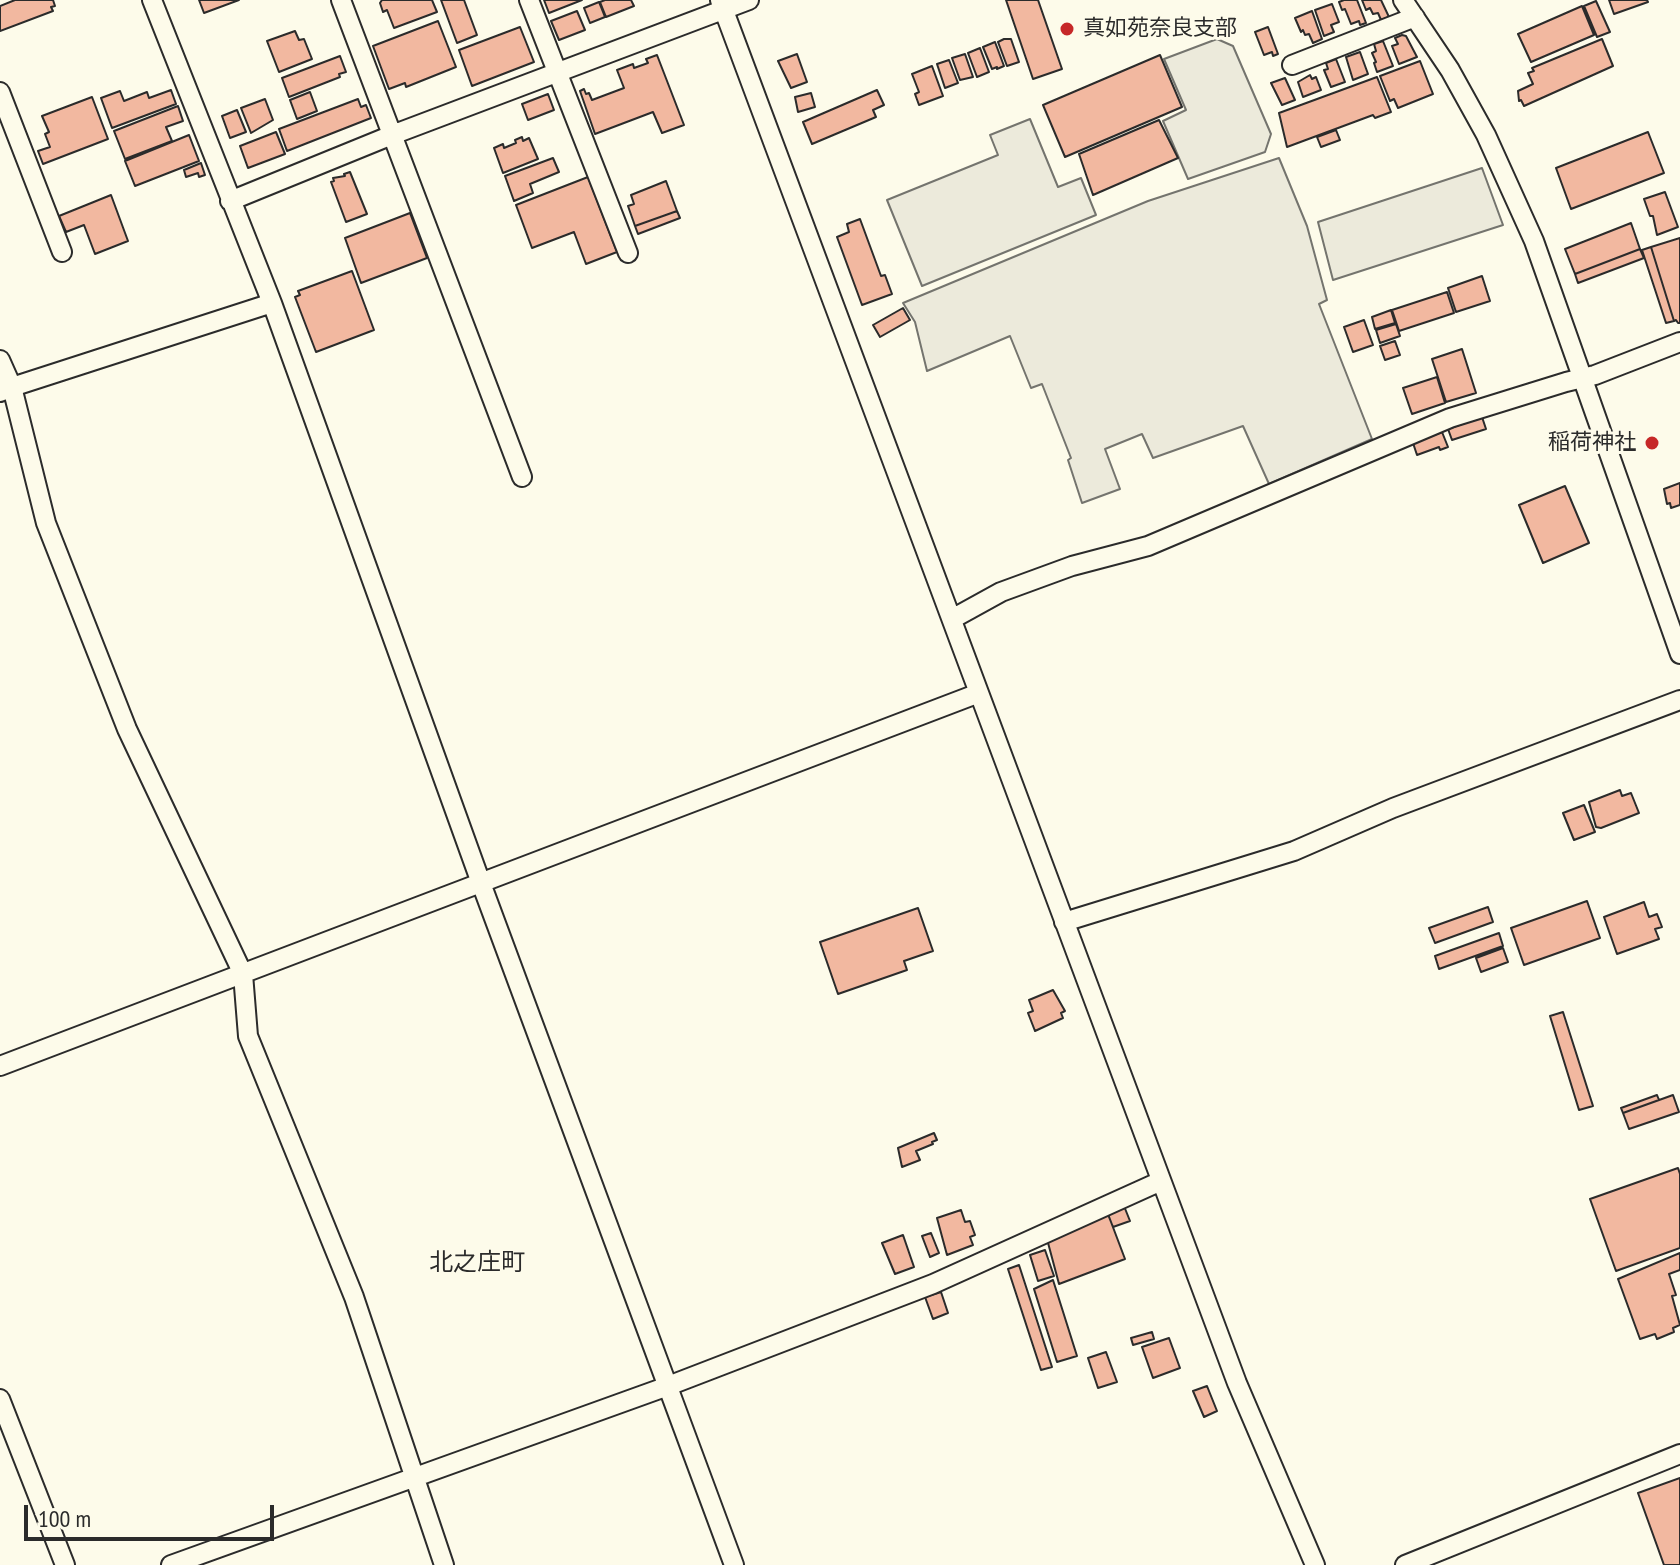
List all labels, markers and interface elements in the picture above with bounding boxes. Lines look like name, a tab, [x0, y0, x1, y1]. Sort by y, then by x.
place label: 真如苑奈良支部	[1083, 16, 1237, 42]
marker: 真如苑奈良支部	[1058, 20, 1076, 38]
place label: 稲荷神社	[1548, 430, 1636, 456]
marker: 稲荷神社	[1643, 434, 1661, 452]
district label: 北之庄町	[429, 1249, 525, 1277]
scale bar	[28, 1489, 278, 1539]
text: 100 m	[38, 1503, 91, 1534]

